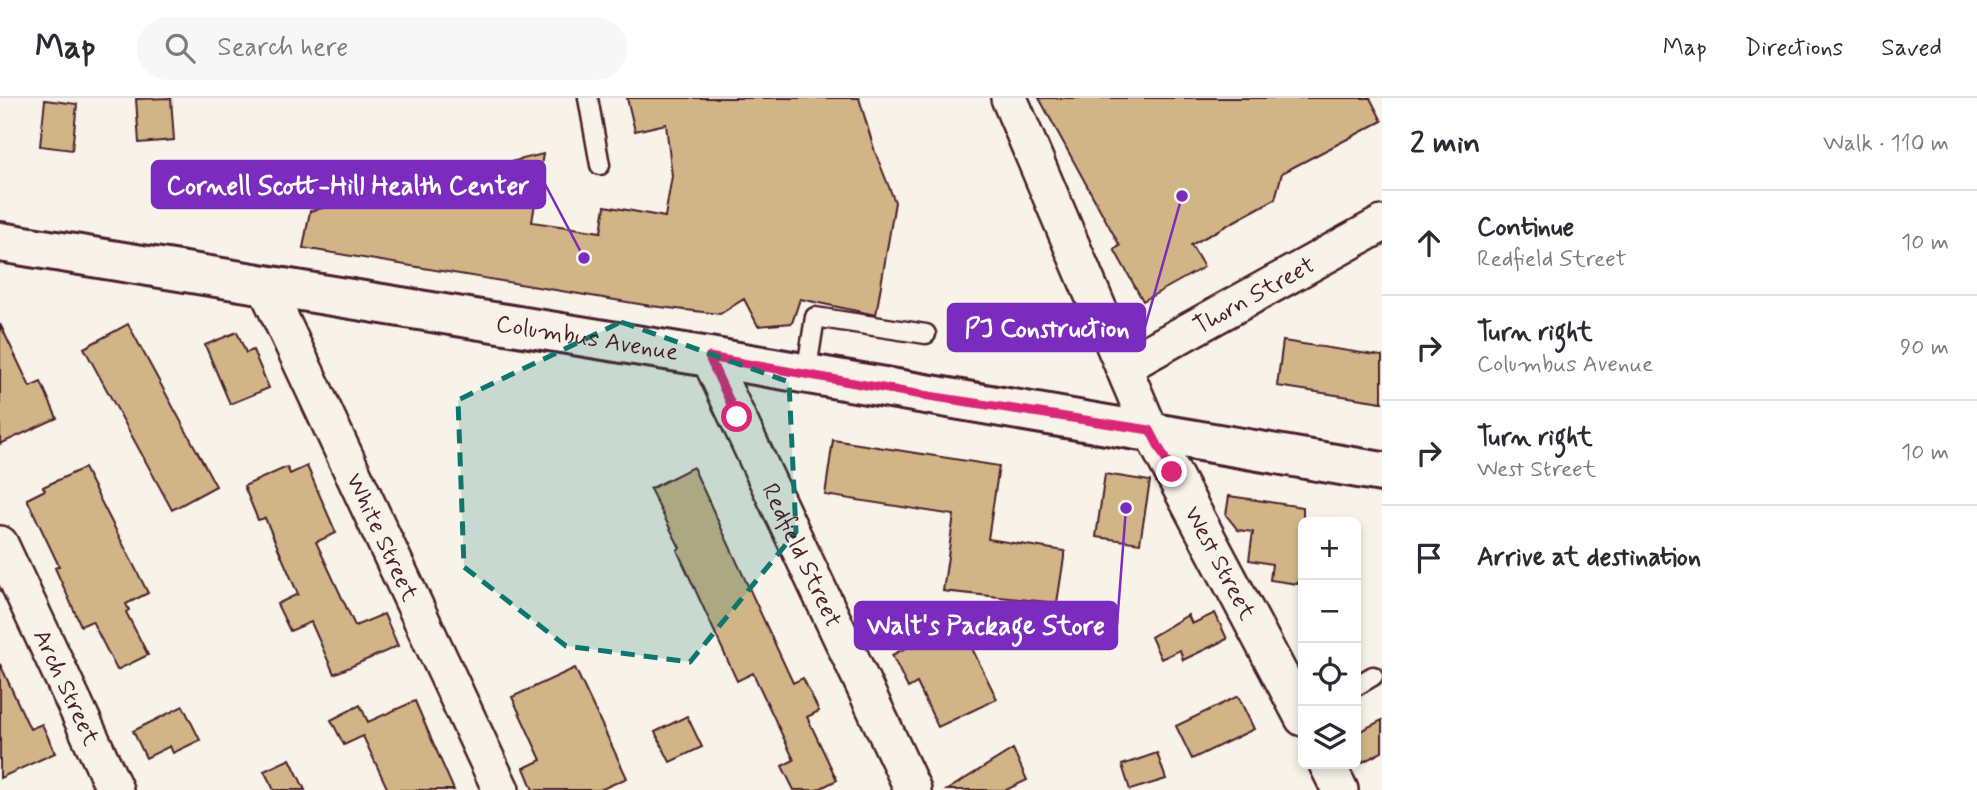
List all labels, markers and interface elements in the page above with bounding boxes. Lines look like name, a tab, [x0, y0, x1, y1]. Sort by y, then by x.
search box	[137, 17, 627, 80]
text: Map	[35, 26, 95, 70]
icon: search	[161, 29, 199, 67]
text: Search here	[217, 31, 348, 65]
text: Map	[1663, 33, 1707, 64]
text: Directions	[1745, 33, 1843, 64]
text: Saved	[1881, 33, 1942, 64]
text: 2 min	[1410, 124, 1480, 163]
text: Walk · 110 m	[1823, 129, 1949, 159]
callout: Cornell Scott-Hill Health Center	[152, 161, 545, 208]
text: Cornell Scott-Hill Health Center	[167, 170, 529, 204]
text: Continue	[1477, 211, 1574, 245]
icon: ahead	[1410, 224, 1448, 262]
text: 10 m	[1901, 228, 1949, 258]
text: Redfield Street	[1477, 245, 1626, 275]
street label: Thorn Street	[1188, 250, 1321, 342]
callout: PJ Construction	[948, 304, 1145, 351]
street label: Columbus Avenue	[494, 309, 681, 369]
text: PJ Construction	[964, 313, 1130, 347]
text: Turn right	[1477, 316, 1593, 350]
icon: right	[1410, 329, 1448, 367]
text: 90 m	[1900, 333, 1949, 363]
text: Columbus Avenue	[1477, 350, 1653, 380]
route start	[721, 401, 752, 432]
text: Turn right	[1477, 421, 1593, 455]
icon: right	[1410, 434, 1448, 472]
text: 10 m	[1901, 438, 1949, 468]
text: West Street	[1477, 455, 1596, 485]
route end	[1156, 456, 1187, 487]
street label: White Street	[338, 468, 425, 606]
street label: Redfield Street	[754, 479, 848, 633]
street label: West Street	[1176, 501, 1262, 626]
map controls	[1298, 517, 1361, 769]
button: +	[1298, 517, 1361, 580]
icon: arrive	[1410, 539, 1448, 577]
text: Arrive at destination	[1477, 541, 1701, 575]
button: −	[1298, 580, 1361, 643]
callout: Walt's Package Store	[855, 602, 1117, 649]
text: Walt's Package Store	[866, 610, 1105, 647]
street label: Arch Street	[25, 625, 106, 751]
button: locate	[1298, 643, 1361, 706]
button: layers	[1298, 706, 1361, 769]

